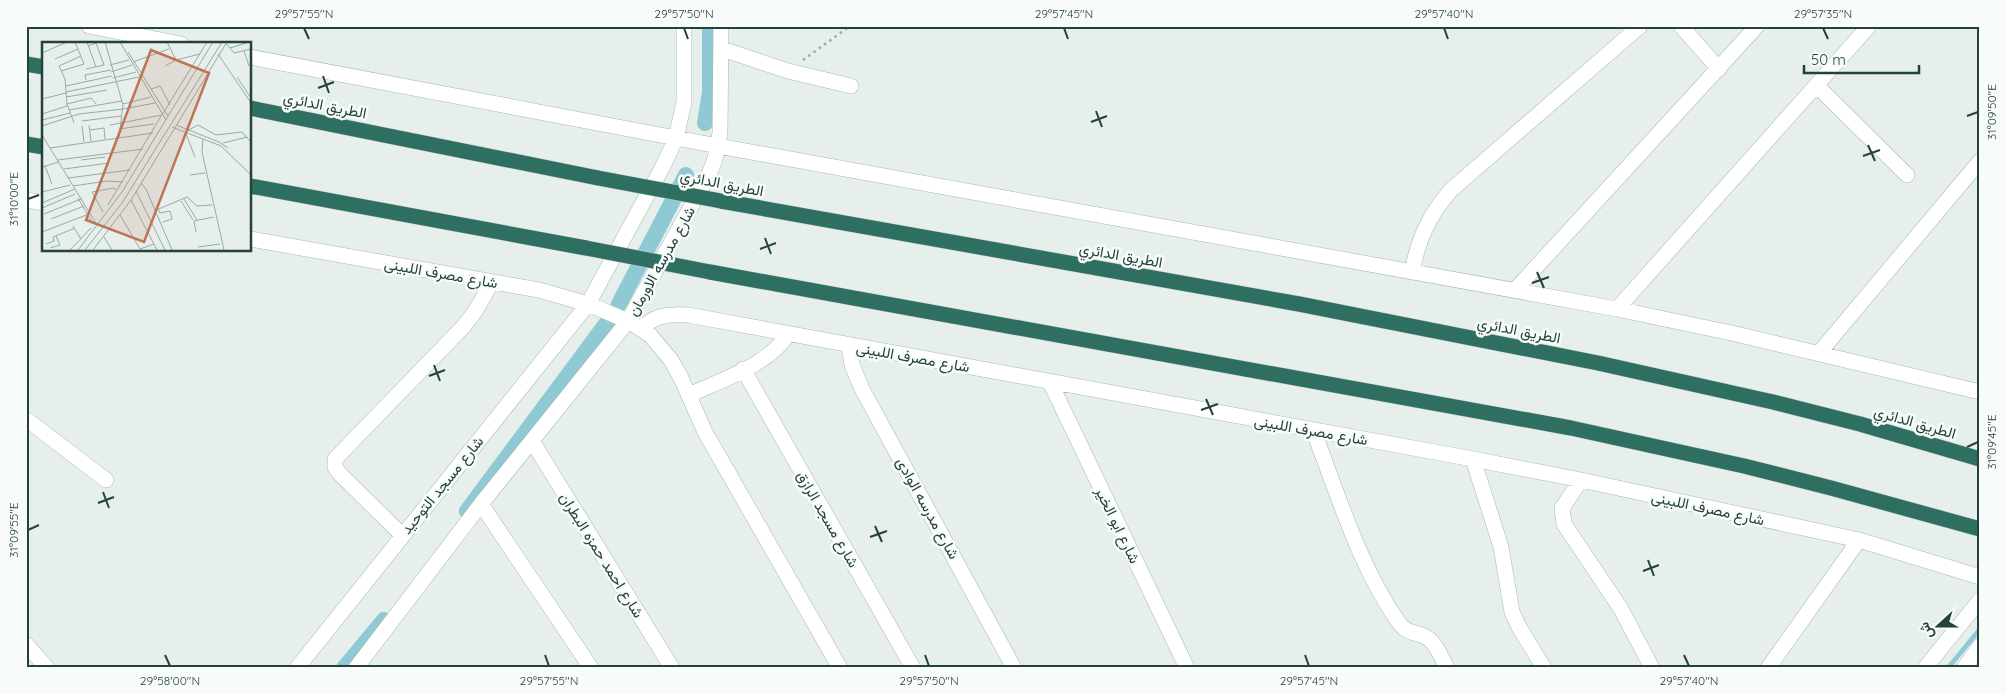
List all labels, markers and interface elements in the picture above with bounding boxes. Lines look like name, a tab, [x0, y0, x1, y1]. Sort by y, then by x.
text: 29°57'55"N	[275, 6, 333, 21]
text: 29°57'50"N	[654, 6, 714, 21]
text: 29°57'45"N	[1035, 6, 1093, 21]
text: 29°57'40"N	[1414, 6, 1474, 21]
text: 29°57'35"N	[1794, 6, 1852, 21]
inset map	[42, 42, 251, 251]
scale bar	[1804, 42, 1918, 74]
text: 50 m	[1811, 50, 1846, 69]
text: 31°09'50"E	[1984, 84, 1999, 140]
street label: الطريق الدائري	[281, 88, 368, 126]
street label: الطريق الدائري	[678, 166, 765, 204]
text: 31°10'00"E	[6, 172, 21, 226]
street label: شارع مدرسه الاورمان	[623, 203, 701, 320]
street label: الطريق الدائري	[1077, 238, 1164, 276]
street label: شارع مصرف اللبينى	[382, 254, 499, 294]
street label: الطريق الدائري	[1475, 313, 1562, 351]
street label: شارع مصرف اللبينى	[854, 338, 971, 378]
street label: الطريق الدائري	[1871, 401, 1958, 447]
street label: شارع مصرف اللبينى	[1252, 411, 1369, 451]
text: 31°09'45"E	[1984, 414, 1999, 470]
street label: شارع مسجد التوحيد	[397, 432, 489, 539]
street label: شارع مدرسه الوادى	[890, 454, 964, 563]
street label: شارع مسجد الرازق	[791, 467, 863, 572]
street label: شارع ابو الخير	[1089, 483, 1145, 567]
street label: شارع مصرف اللبينى	[1649, 487, 1766, 531]
street label: شارع احمد حمزه البطران	[554, 489, 648, 622]
text: 31°09'55"E	[6, 502, 21, 558]
north arrow	[1914, 602, 1964, 652]
text: ش	[1914, 619, 1937, 642]
text: 29°58'00"N	[140, 673, 200, 688]
text: 29°57'55"N	[520, 673, 578, 688]
text: 29°57'50"N	[899, 673, 959, 688]
text: 29°57'45"N	[1280, 673, 1338, 688]
text: 29°57'40"N	[1659, 673, 1719, 688]

